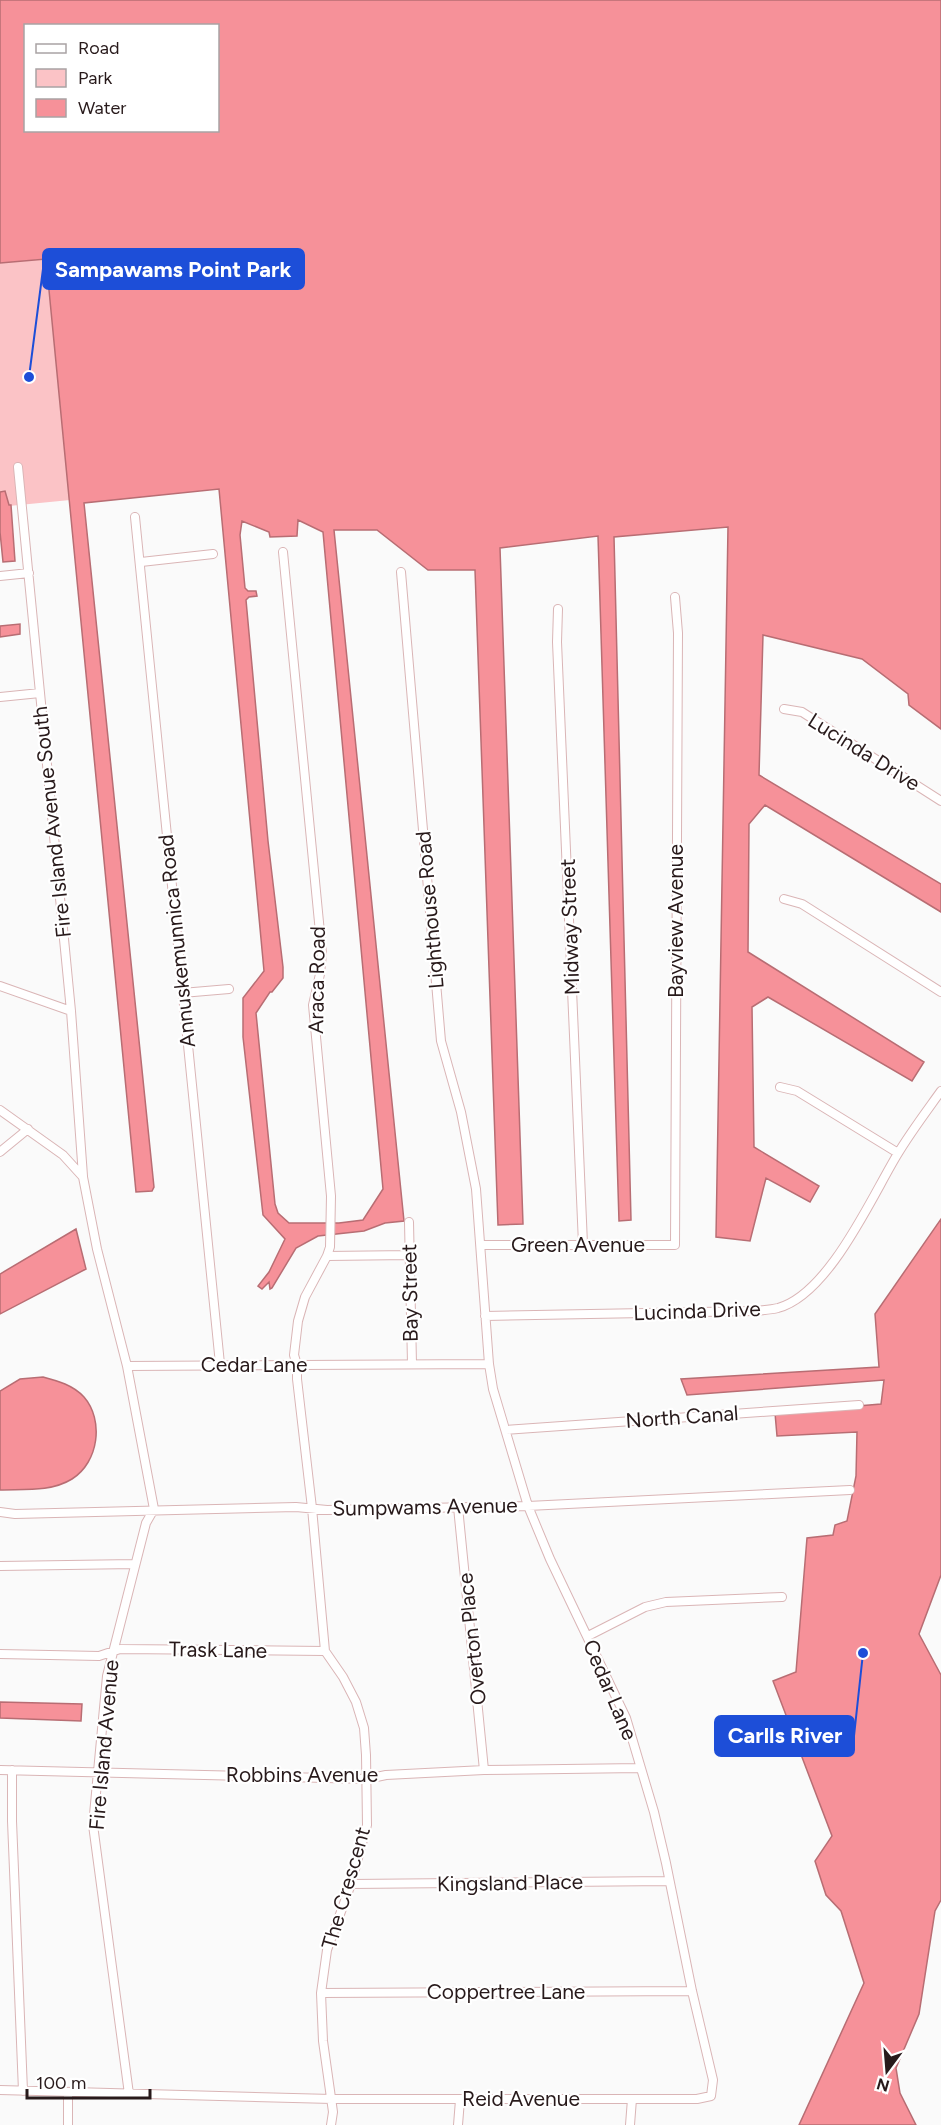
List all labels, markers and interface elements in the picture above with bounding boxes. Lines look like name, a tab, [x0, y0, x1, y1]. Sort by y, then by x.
legend	[24, 24, 219, 132]
text: Road	[78, 37, 119, 59]
text: Park	[78, 67, 113, 89]
text: Water	[78, 97, 126, 119]
callout: Sampawams Point Park	[43, 249, 304, 289]
text: Sampawams Point Park	[55, 256, 291, 283]
street label: Fire Island Avenue South	[27, 705, 76, 939]
street label: Lucinda Drive	[804, 707, 925, 796]
street label: Lighthouse Road	[410, 830, 449, 990]
street label: Annuskemunnica Road	[153, 833, 200, 1049]
street label: Bayview Avenue	[663, 844, 688, 998]
street label: Midway Street	[555, 858, 584, 996]
street label: Araca Road	[303, 926, 330, 1034]
street label: Green Avenue	[511, 1232, 645, 1257]
street label: Bay Street	[396, 1244, 423, 1342]
street label: Lucinda Drive	[633, 1296, 761, 1325]
street label: Cedar Lane	[201, 1352, 307, 1377]
street label: North Canal	[625, 1400, 739, 1433]
street label: Sumpwams Avenue	[332, 1492, 518, 1521]
street label: Overton Place	[452, 1572, 491, 1706]
street label: Trask Lane	[169, 1636, 267, 1663]
street label: Cedar Lane	[578, 1636, 643, 1744]
street label: Fire Island Avenue	[84, 1659, 123, 1831]
callout: Carlls River	[715, 1716, 854, 1756]
text: Carlls River	[728, 1722, 843, 1749]
street label: Robbins Avenue	[226, 1762, 378, 1787]
street label: The Crescent	[316, 1824, 375, 1952]
street label: Kingsland Place	[437, 1869, 583, 1896]
street label: Coppertree Lane	[427, 1979, 585, 2004]
north arrow	[857, 2041, 917, 2101]
scale bar	[27, 2062, 150, 2100]
text: 100 m	[36, 2072, 86, 2094]
text: N	[874, 2074, 892, 2096]
street label: Reid Avenue	[462, 2086, 580, 2111]

